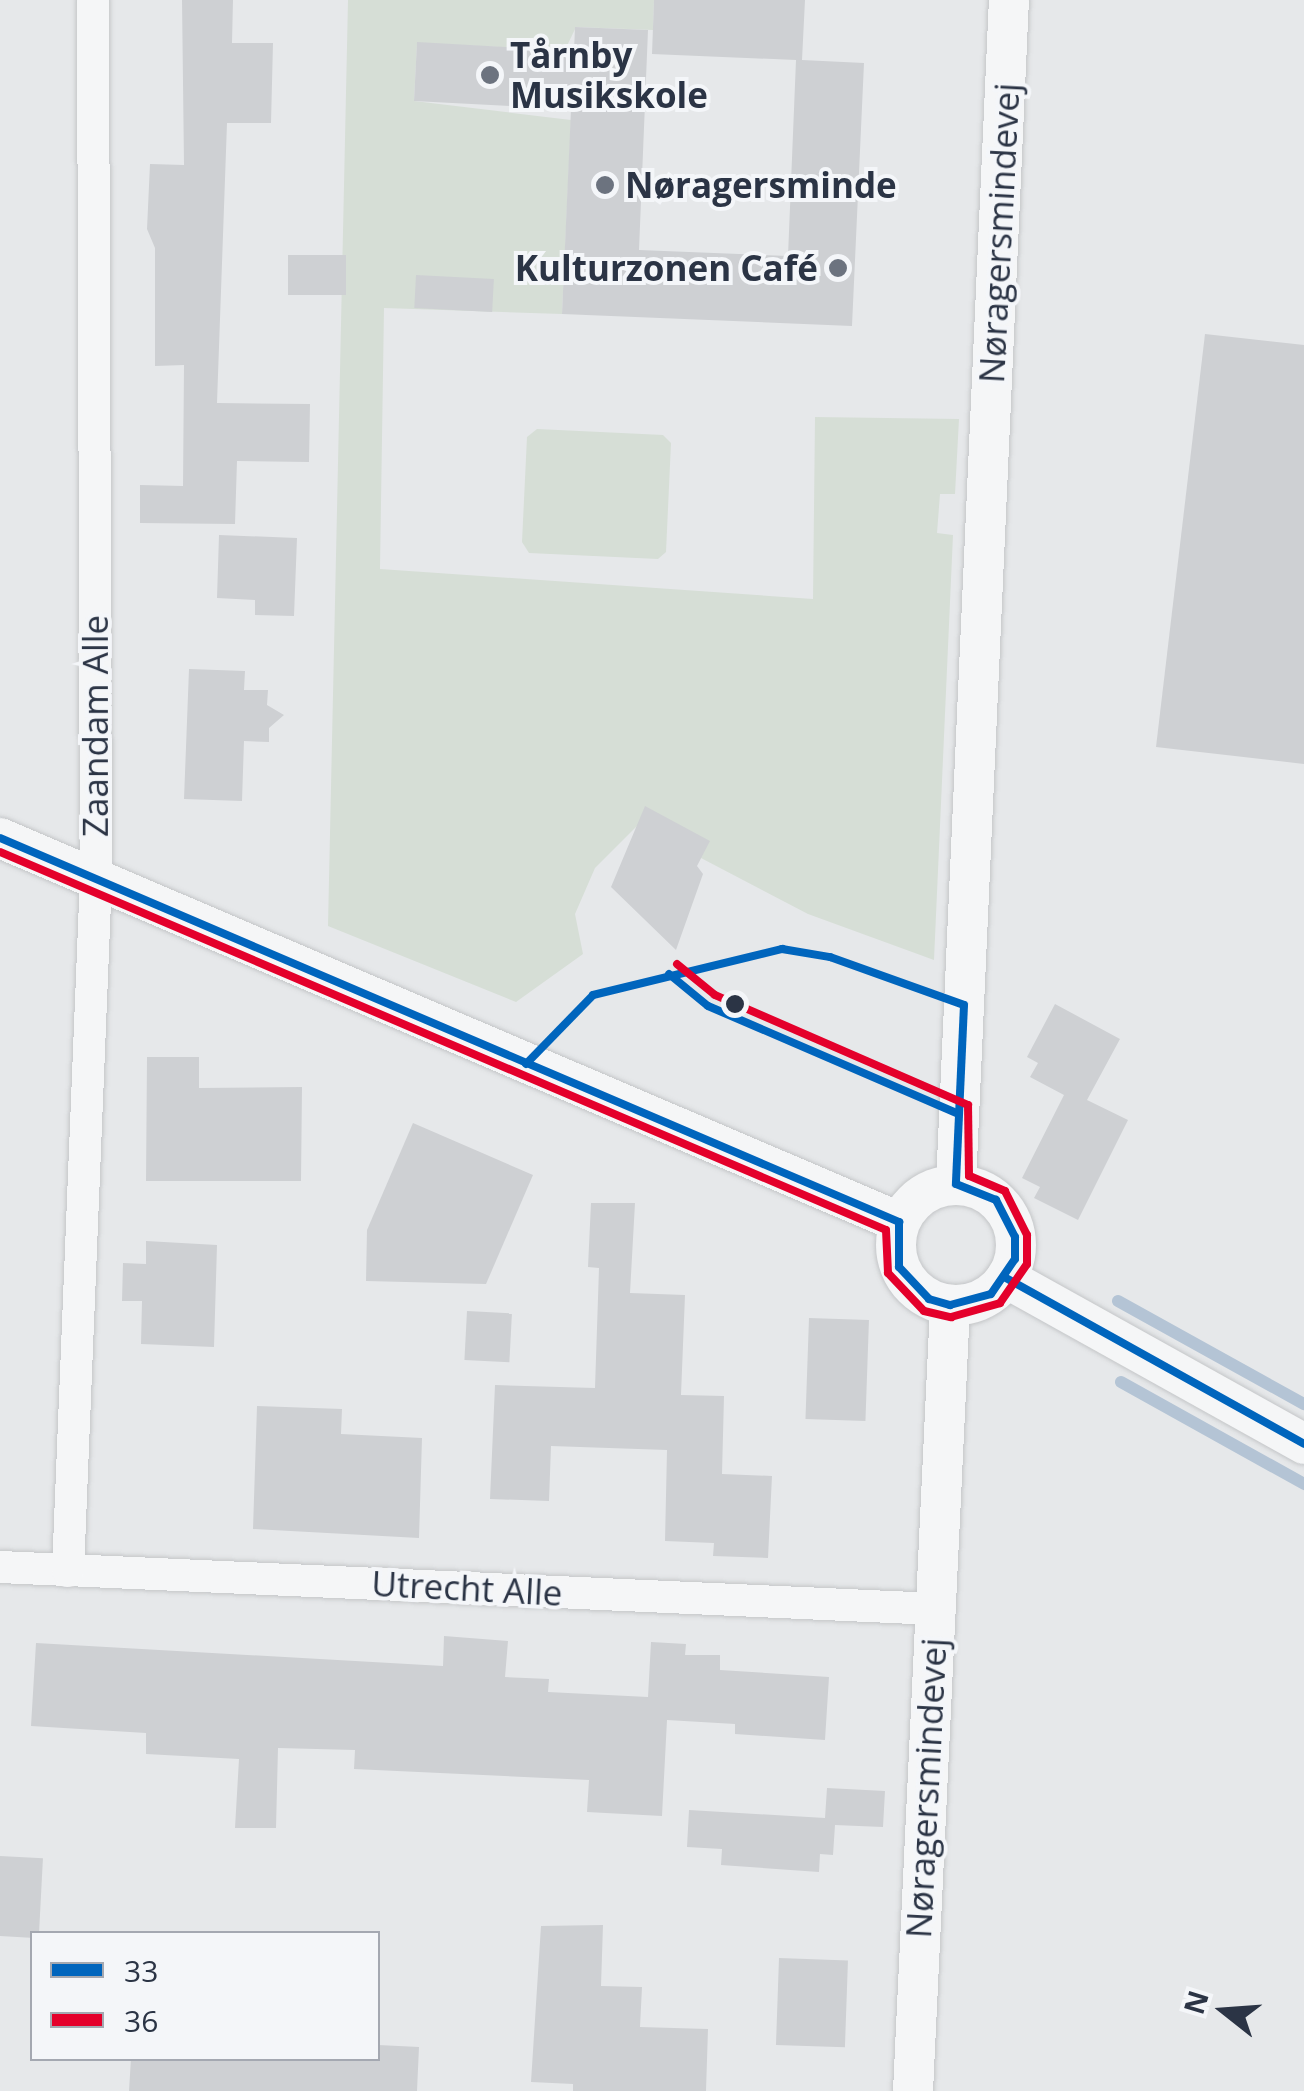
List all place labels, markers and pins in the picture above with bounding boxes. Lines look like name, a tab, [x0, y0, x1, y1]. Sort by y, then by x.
place label: Tårnby Musikskole	[510, 34, 708, 116]
marker: Tårnby Musikskole	[479, 64, 501, 86]
place label: Nøragersminde	[625, 164, 897, 206]
marker: Nøragersminde	[594, 174, 616, 196]
place label: Kulturzonen Café	[515, 247, 818, 289]
marker: Kulturzonen Café	[827, 257, 849, 279]
unlabelled marker	[725, 994, 745, 1014]

